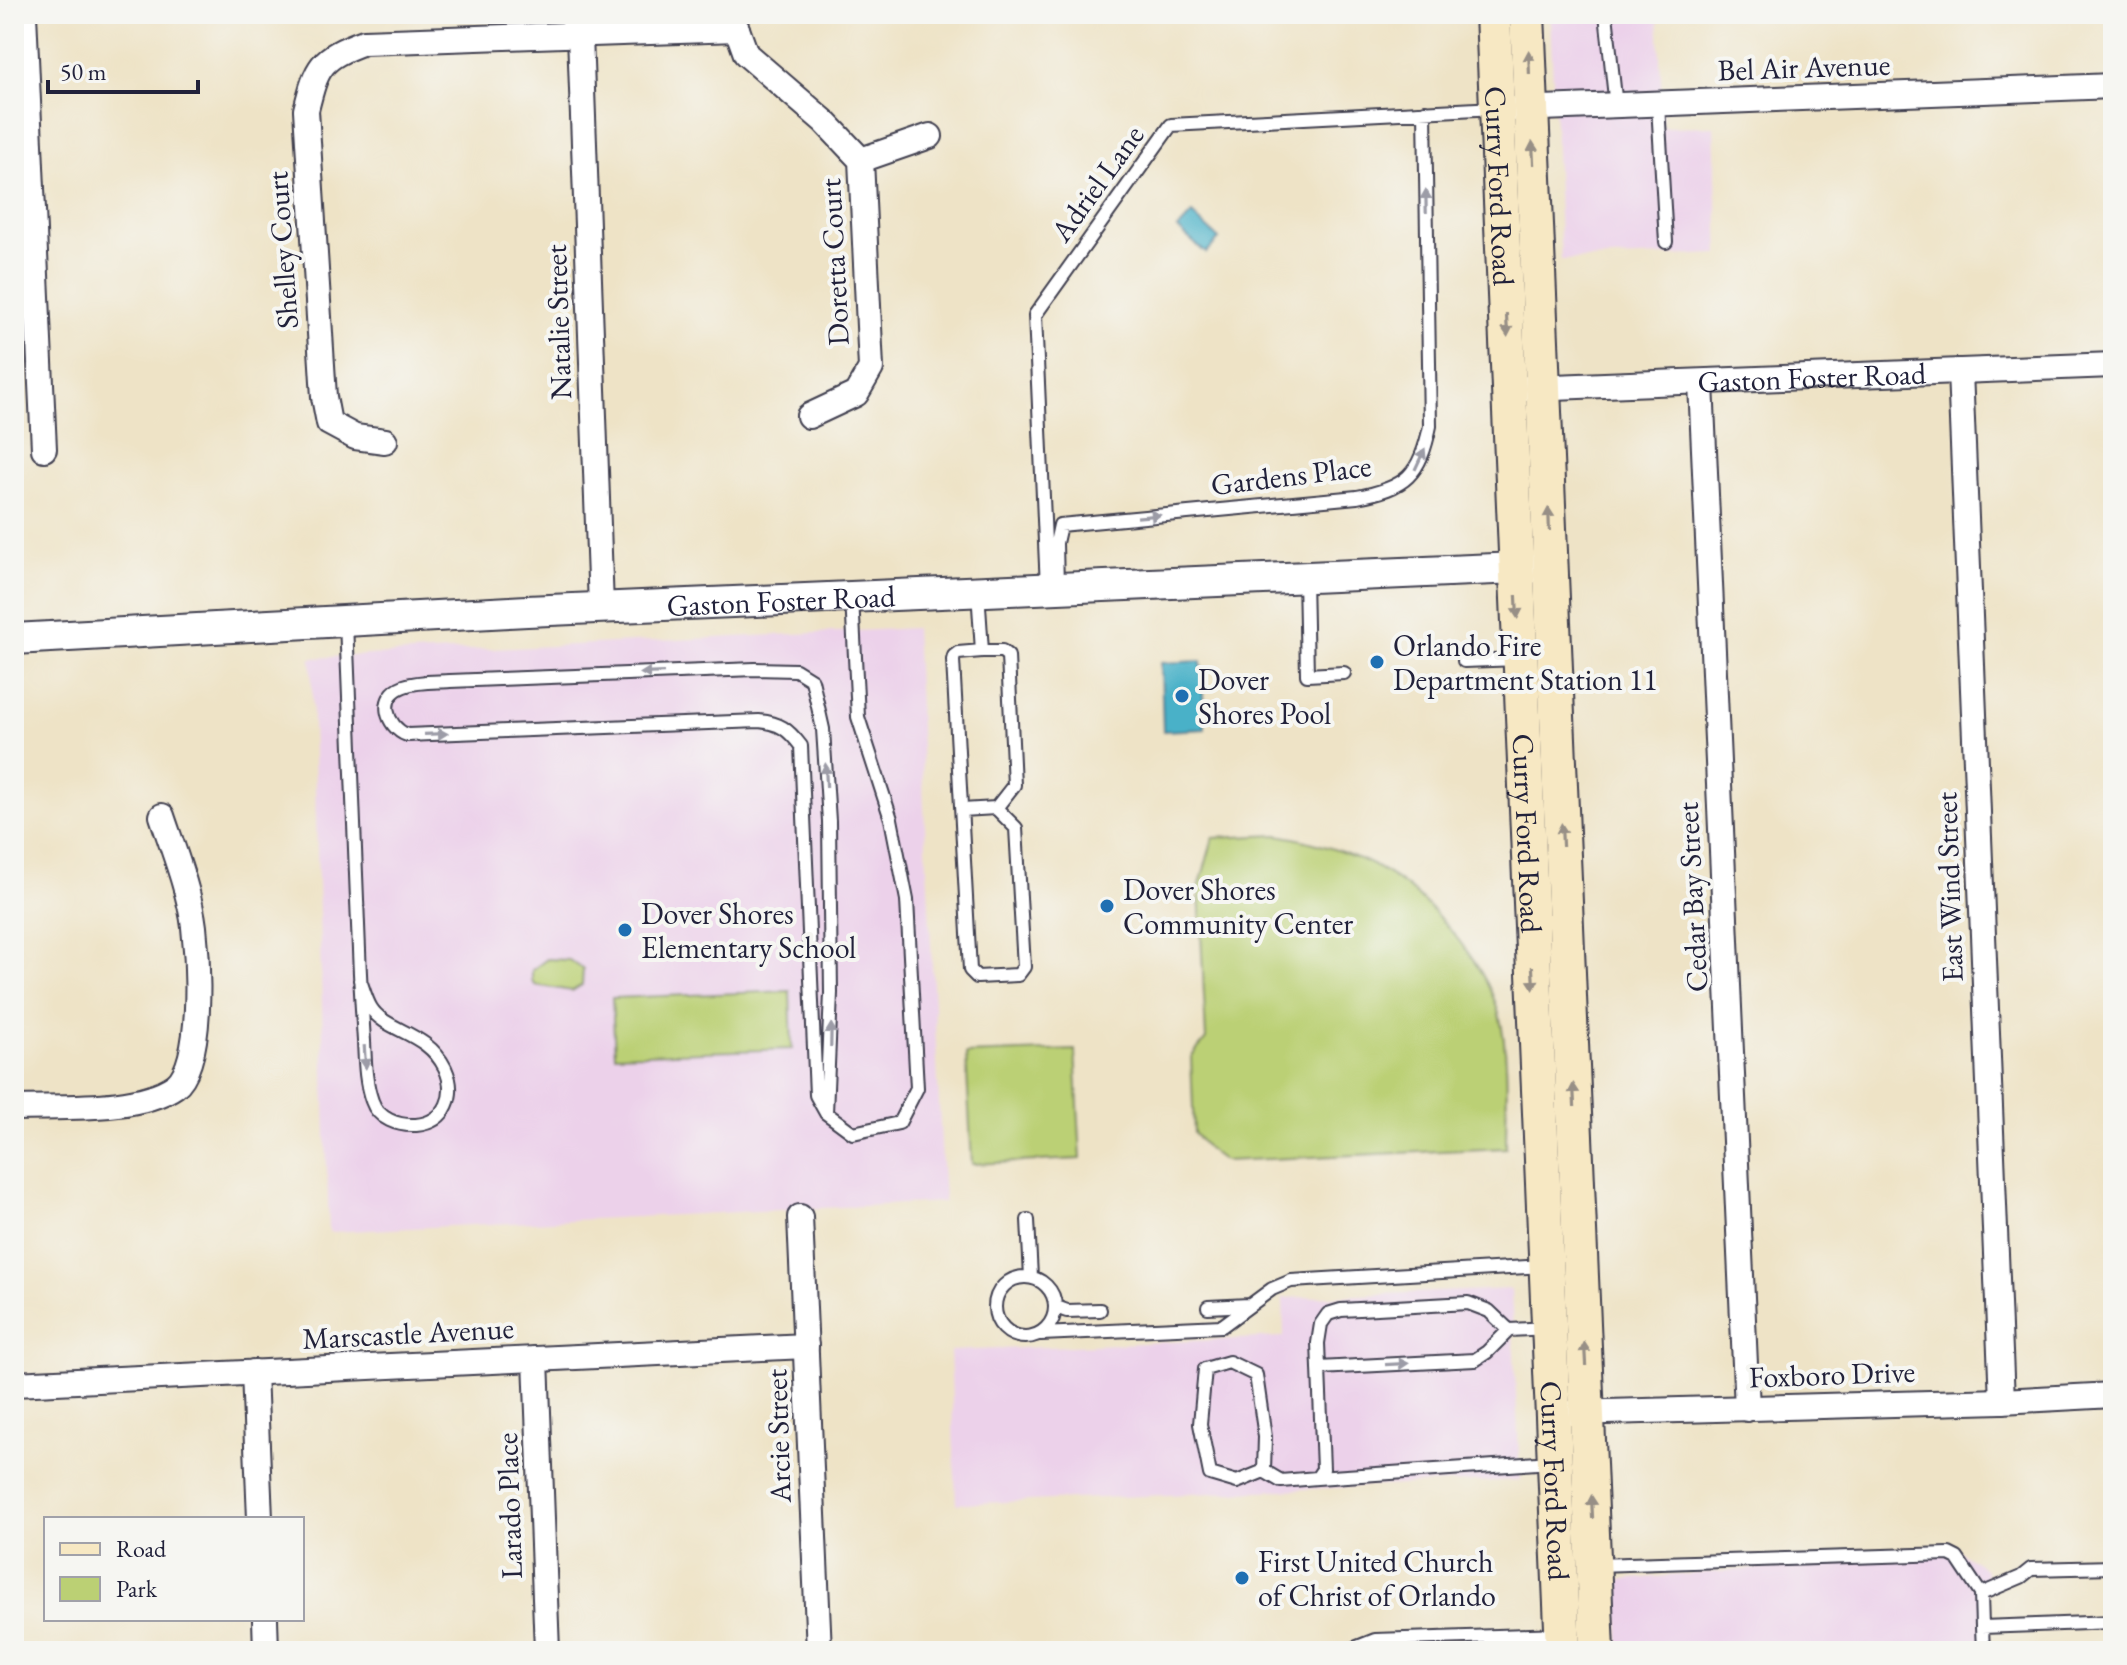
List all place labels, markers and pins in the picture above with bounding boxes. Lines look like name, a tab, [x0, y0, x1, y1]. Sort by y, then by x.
place label: Orlando Fire Department Station 11	[1393, 626, 1658, 699]
marker: Orlando Fire Department Station 11	[1368, 653, 1386, 671]
place label: Dover Shores Pool	[1198, 660, 1331, 733]
marker: Dover Shores Pool	[1173, 687, 1191, 705]
place label: Dover Shores Community Center	[1123, 870, 1353, 943]
place label: Dover Shores Elementary School	[641, 894, 856, 967]
marker: Dover Shores Community Center	[1098, 897, 1116, 915]
marker: Dover Shores Elementary School	[616, 921, 634, 939]
place label: First United Church of Christ of Orlando	[1258, 1542, 1496, 1615]
marker: First United Church of Christ of Orlando	[1233, 1569, 1251, 1587]

